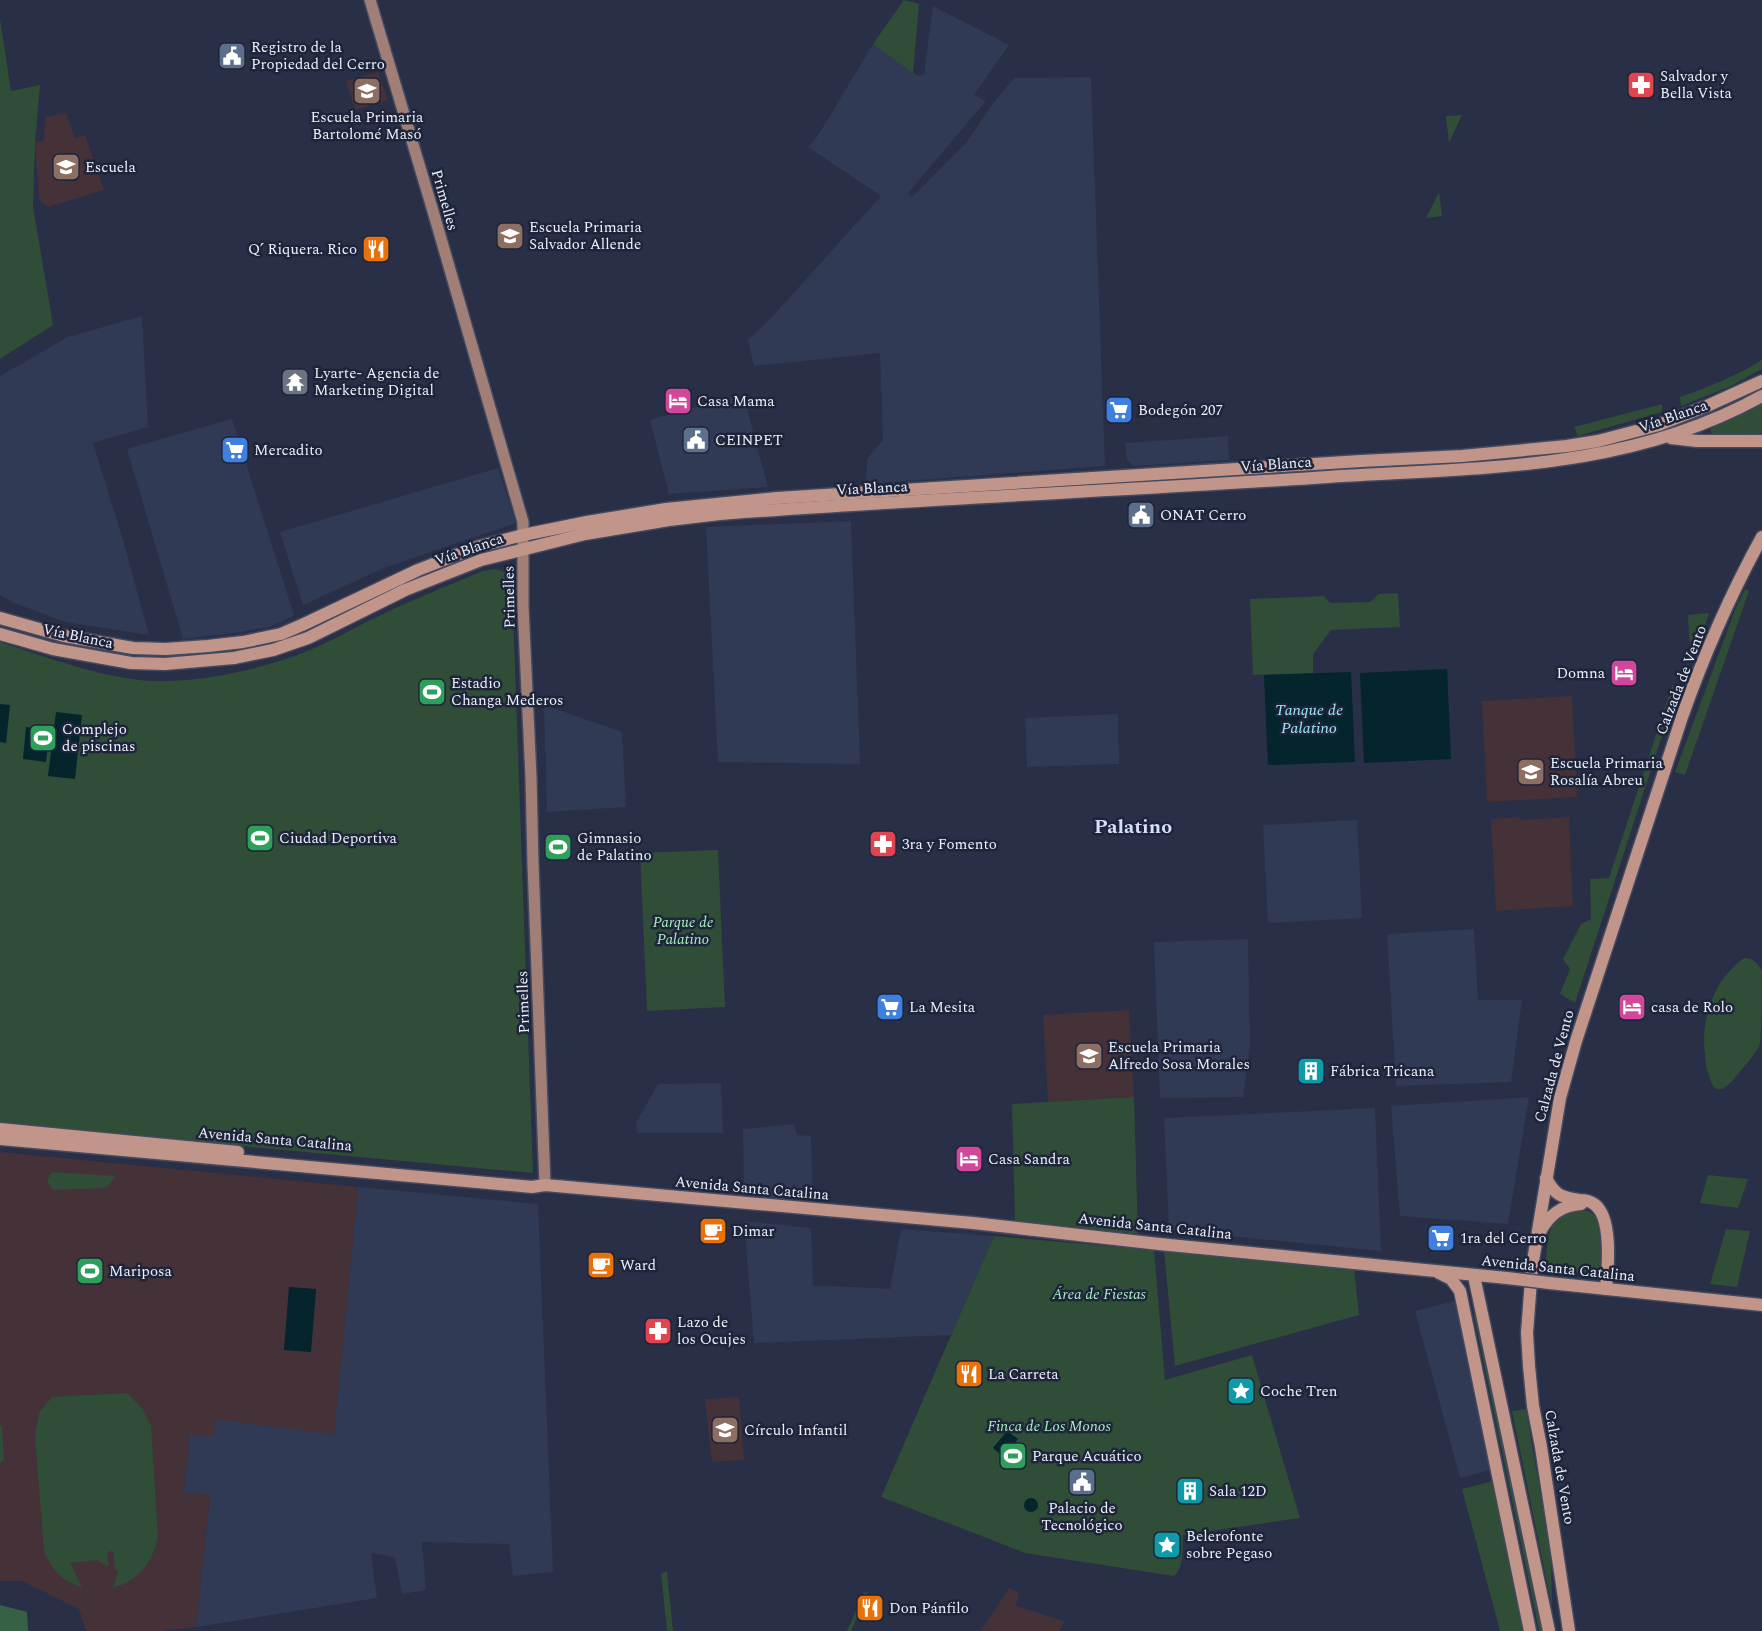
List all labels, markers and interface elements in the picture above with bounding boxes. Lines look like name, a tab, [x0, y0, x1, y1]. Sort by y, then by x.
place label: Registro de la Propiedad del Cerro	[251, 36, 385, 76]
public building icon: Registro de la Propiedad del Cerro	[217, 41, 247, 71]
place label: Salvador y Bella Vista	[1660, 65, 1733, 105]
pharmacy icon: Salvador y Bella Vista	[1626, 70, 1656, 100]
school or university icon: Escuela Primaria Bartolomé Masó	[352, 76, 382, 106]
place label: Escuela Primaria Bartolomé Masó	[311, 106, 424, 146]
school or university icon: Escuela	[51, 152, 81, 182]
place label: Escuela	[85, 156, 137, 179]
street label: Primelles	[425, 167, 464, 233]
place label: Escuela Primaria Salvador Allende	[529, 216, 642, 256]
school or university icon: Escuela Primaria Salvador Allende	[495, 221, 525, 251]
restaurant icon: Q’ Riquera. Rico	[361, 234, 391, 264]
place label: Q’ Riquera. Rico	[248, 238, 357, 261]
place label: Lyarte- Agencia de Marketing Digital	[314, 362, 440, 402]
temple icon: Lyarte- Agencia de Marketing Digital	[280, 367, 310, 397]
hotel icon: Casa Mama	[663, 386, 693, 416]
place label: Casa Mama	[697, 390, 775, 413]
street label: Vía Blanca	[1636, 394, 1711, 439]
supermarket icon: Bodegón 207	[1104, 395, 1134, 425]
place label: Bodegón 207	[1138, 399, 1223, 422]
public building icon: CEINPET	[681, 425, 711, 455]
place label: CEINPET	[715, 429, 783, 452]
supermarket icon: Mercadito	[220, 435, 250, 465]
place label: Mercadito	[254, 439, 323, 462]
street label: Vía Blanca	[1240, 450, 1313, 478]
street label: Vía Blanca	[836, 475, 909, 502]
public building icon: ONAT Cerro	[1126, 500, 1156, 530]
place label: ONAT Cerro	[1160, 504, 1246, 527]
street label: Vía Blanca	[432, 527, 507, 572]
street label: Primelles	[497, 565, 522, 629]
street label: Vía Blanca	[40, 618, 116, 655]
street label: Calzada de Vento	[1650, 622, 1713, 738]
hotel icon: Domna	[1609, 658, 1639, 688]
place label: Domna	[1556, 662, 1606, 685]
place label: Estadio Changa Mederos	[451, 672, 564, 712]
sports icon: Estadio Changa Mederos	[417, 677, 447, 707]
water label: Tanque de Palatino	[1275, 698, 1343, 740]
place label: Complejo de piscinas	[62, 718, 135, 758]
sports icon: Complejo de piscinas	[28, 723, 58, 753]
place label: Escuela Primaria Rosalía Abreu	[1550, 752, 1663, 792]
school or university icon: Escuela Primaria Rosalía Abreu	[1516, 757, 1546, 787]
district label: Palatino	[1094, 812, 1172, 842]
sports icon: Ciudad Deportiva	[245, 823, 275, 853]
place label: Ciudad Deportiva	[279, 827, 398, 850]
place label: Gimnasio de Palatino	[577, 827, 652, 867]
pharmacy icon: 3ra y Fomento	[868, 829, 898, 859]
sports icon: Gimnasio de Palatino	[543, 832, 573, 862]
place label: 3ra y Fomento	[902, 833, 997, 856]
park label: Parque de Palatino	[653, 911, 714, 951]
street label: Primelles	[511, 970, 536, 1034]
supermarket icon: La Mesita	[875, 992, 905, 1022]
hotel icon: casa de Rolo	[1617, 992, 1647, 1022]
place label: La Mesita	[909, 996, 976, 1019]
place label: casa de Rolo	[1651, 996, 1733, 1019]
street label: Calzada de Vento	[1528, 1007, 1581, 1125]
place label: Escuela Primaria Alfredo Sosa Morales	[1108, 1036, 1250, 1076]
school or university icon: Escuela Primaria Alfredo Sosa Morales	[1074, 1041, 1104, 1071]
building icon: Fábrica Tricana	[1296, 1056, 1326, 1086]
place label: Fábrica Tricana	[1330, 1060, 1435, 1083]
street label: Avenida Santa Catalina	[197, 1121, 354, 1158]
hotel icon: Casa Sandra	[954, 1144, 984, 1174]
place label: Casa Sandra	[988, 1148, 1071, 1171]
street label: Avenida Santa Catalina	[674, 1170, 831, 1207]
street label: Avenida Santa Catalina	[1077, 1207, 1234, 1246]
cafe icon: Dimar	[698, 1216, 728, 1246]
place label: Dimar	[732, 1220, 774, 1243]
supermarket icon: 1ra del Cerro	[1426, 1223, 1456, 1253]
place label: 1ra del Cerro	[1460, 1227, 1547, 1250]
street label: Avenida Santa Catalina	[1480, 1249, 1637, 1288]
cafe icon: Ward	[586, 1250, 616, 1280]
place label: Ward	[620, 1254, 656, 1277]
sports icon: Mariposa	[75, 1256, 105, 1286]
place label: Mariposa	[109, 1260, 173, 1283]
park label: Área de Fiestas	[1051, 1283, 1147, 1306]
place label: Lazo de los Ocujes	[677, 1311, 746, 1351]
pharmacy icon: Lazo de los Ocujes	[643, 1316, 673, 1346]
restaurant icon: La Carreta	[954, 1359, 984, 1389]
place label: La Carreta	[988, 1363, 1059, 1386]
place icon: Coche Tren	[1226, 1376, 1256, 1406]
place label: Coche Tren	[1260, 1380, 1338, 1403]
street label: Calzada de Vento	[1538, 1408, 1581, 1526]
school or university icon: Círculo Infantil	[710, 1415, 740, 1445]
park label: Finca de Los Monos	[987, 1415, 1111, 1438]
place label: Círculo Infantil	[744, 1419, 848, 1442]
sports icon: Parque Acuático	[998, 1441, 1028, 1471]
place label: Parque Acuático	[1032, 1445, 1142, 1468]
public building icon: Palacio de Tecnológico	[1067, 1467, 1097, 1497]
building icon: Sala 12D	[1175, 1476, 1205, 1506]
place label: Sala 12D	[1209, 1480, 1267, 1503]
place label: Palacio de Tecnológico	[1041, 1497, 1123, 1537]
place label: Belerofonte sobre Pegaso	[1186, 1525, 1272, 1565]
place icon: Belerofonte sobre Pegaso	[1152, 1530, 1182, 1560]
restaurant icon: Don Pánfilo	[855, 1593, 885, 1623]
place label: Don Pánfilo	[889, 1597, 969, 1620]

